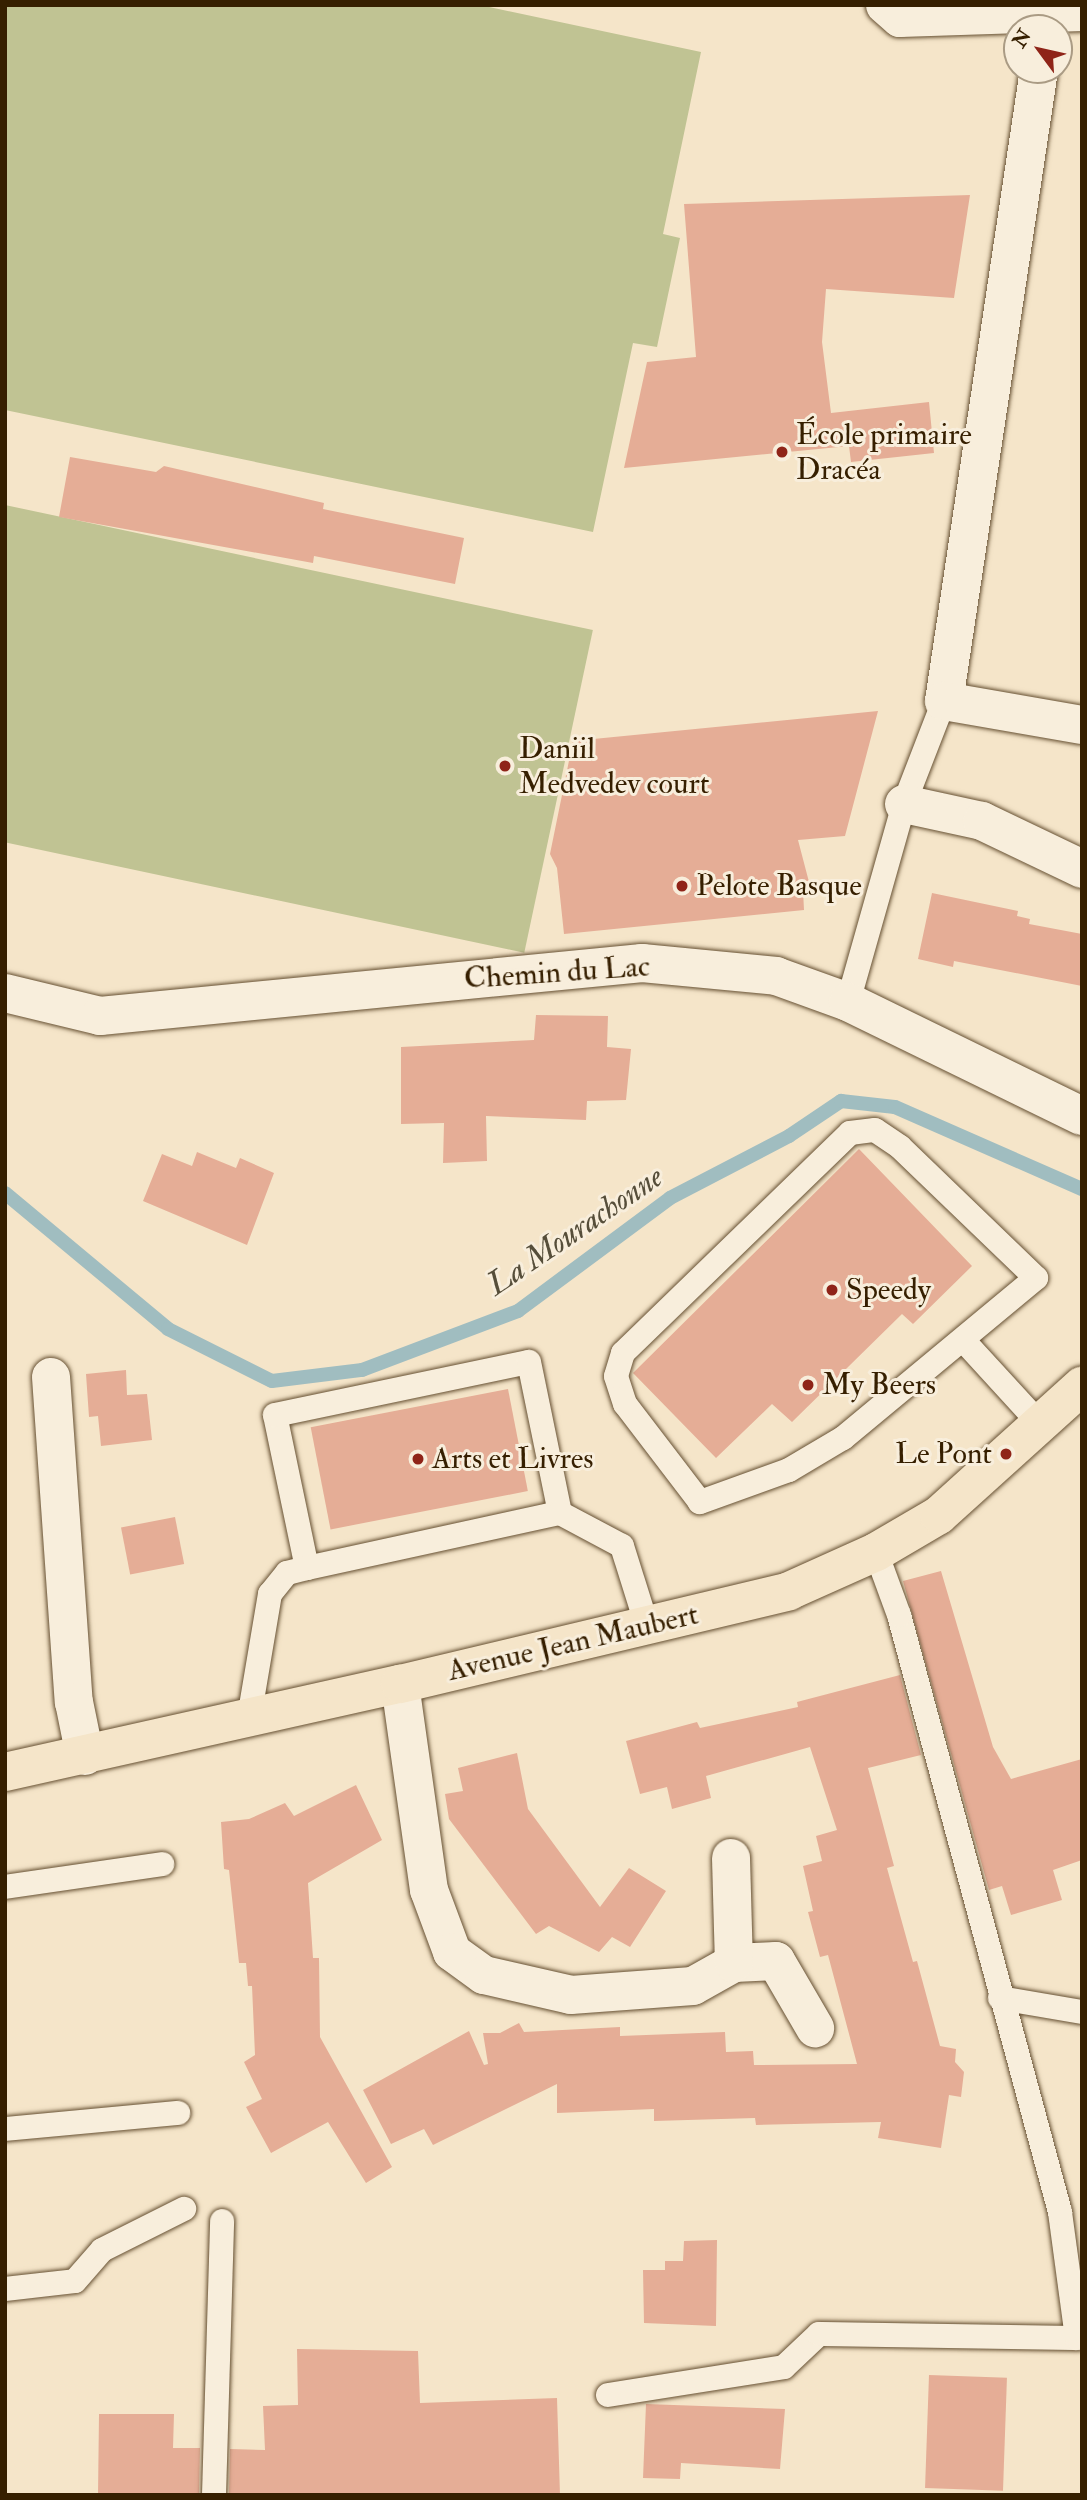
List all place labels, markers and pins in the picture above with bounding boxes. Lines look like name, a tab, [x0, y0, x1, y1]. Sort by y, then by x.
place label: École primaire Dracéa	[796, 417, 972, 488]
marker: École primaire Dracéa	[774, 444, 790, 460]
place label: Daniil Medvedev court	[519, 731, 709, 802]
marker: Daniil Medvedev court	[497, 758, 513, 774]
place label: Pelote Basque	[696, 868, 862, 904]
marker: Pelote Basque	[674, 878, 690, 894]
place label: Speedy	[846, 1272, 931, 1308]
marker: Speedy	[824, 1282, 840, 1298]
place label: My Beers	[822, 1367, 936, 1403]
marker: My Beers	[800, 1377, 816, 1393]
place label: Le Pont	[895, 1436, 992, 1472]
place label: Arts et Livres	[432, 1441, 594, 1477]
marker: Le Pont	[998, 1446, 1014, 1462]
marker: Arts et Livres	[410, 1451, 426, 1467]

